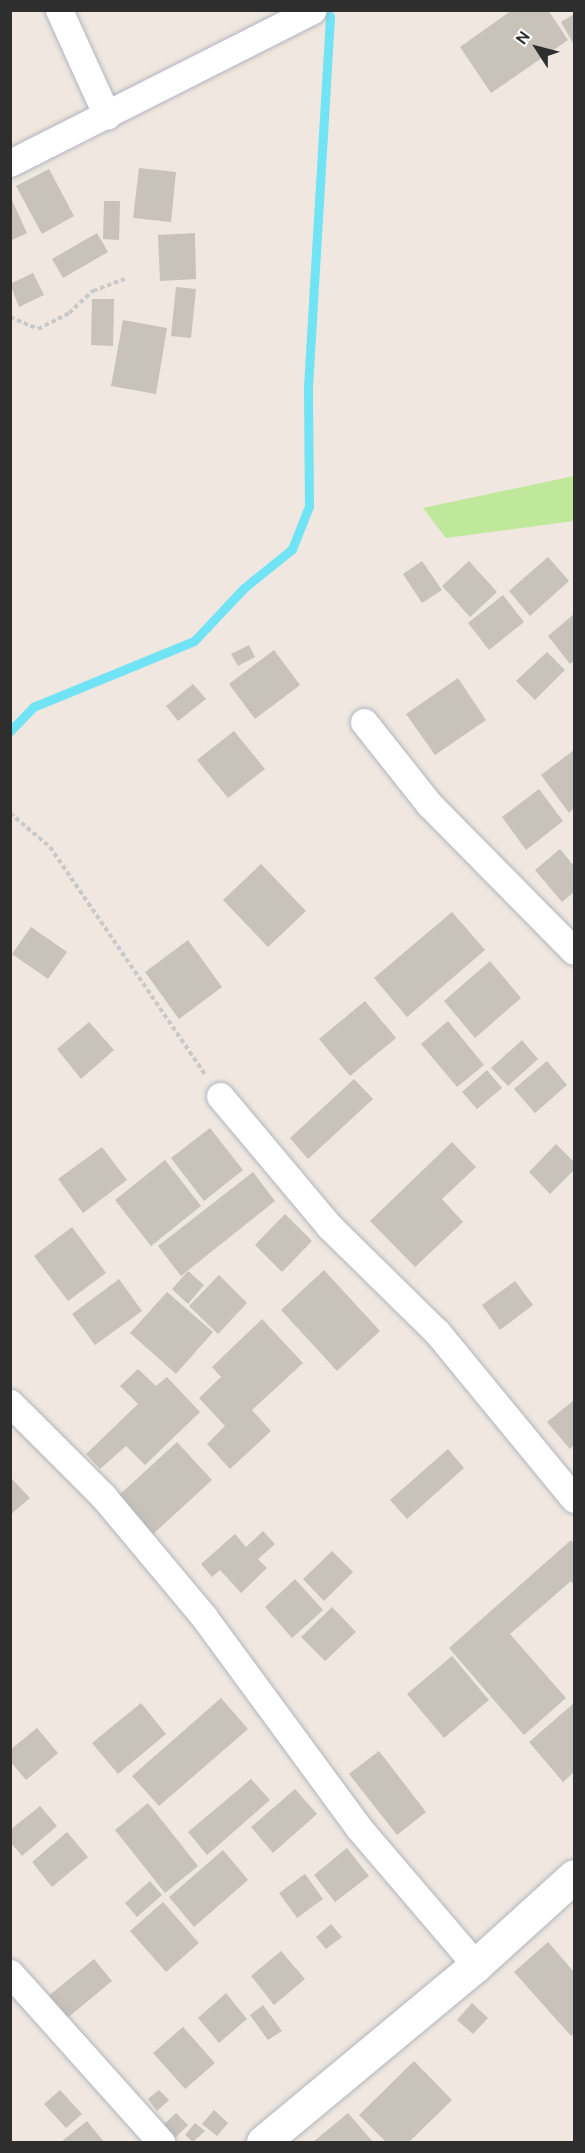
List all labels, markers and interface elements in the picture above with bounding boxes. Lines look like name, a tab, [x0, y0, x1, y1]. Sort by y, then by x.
north arrow	[507, 18, 567, 78]
text: N	[512, 27, 533, 48]

